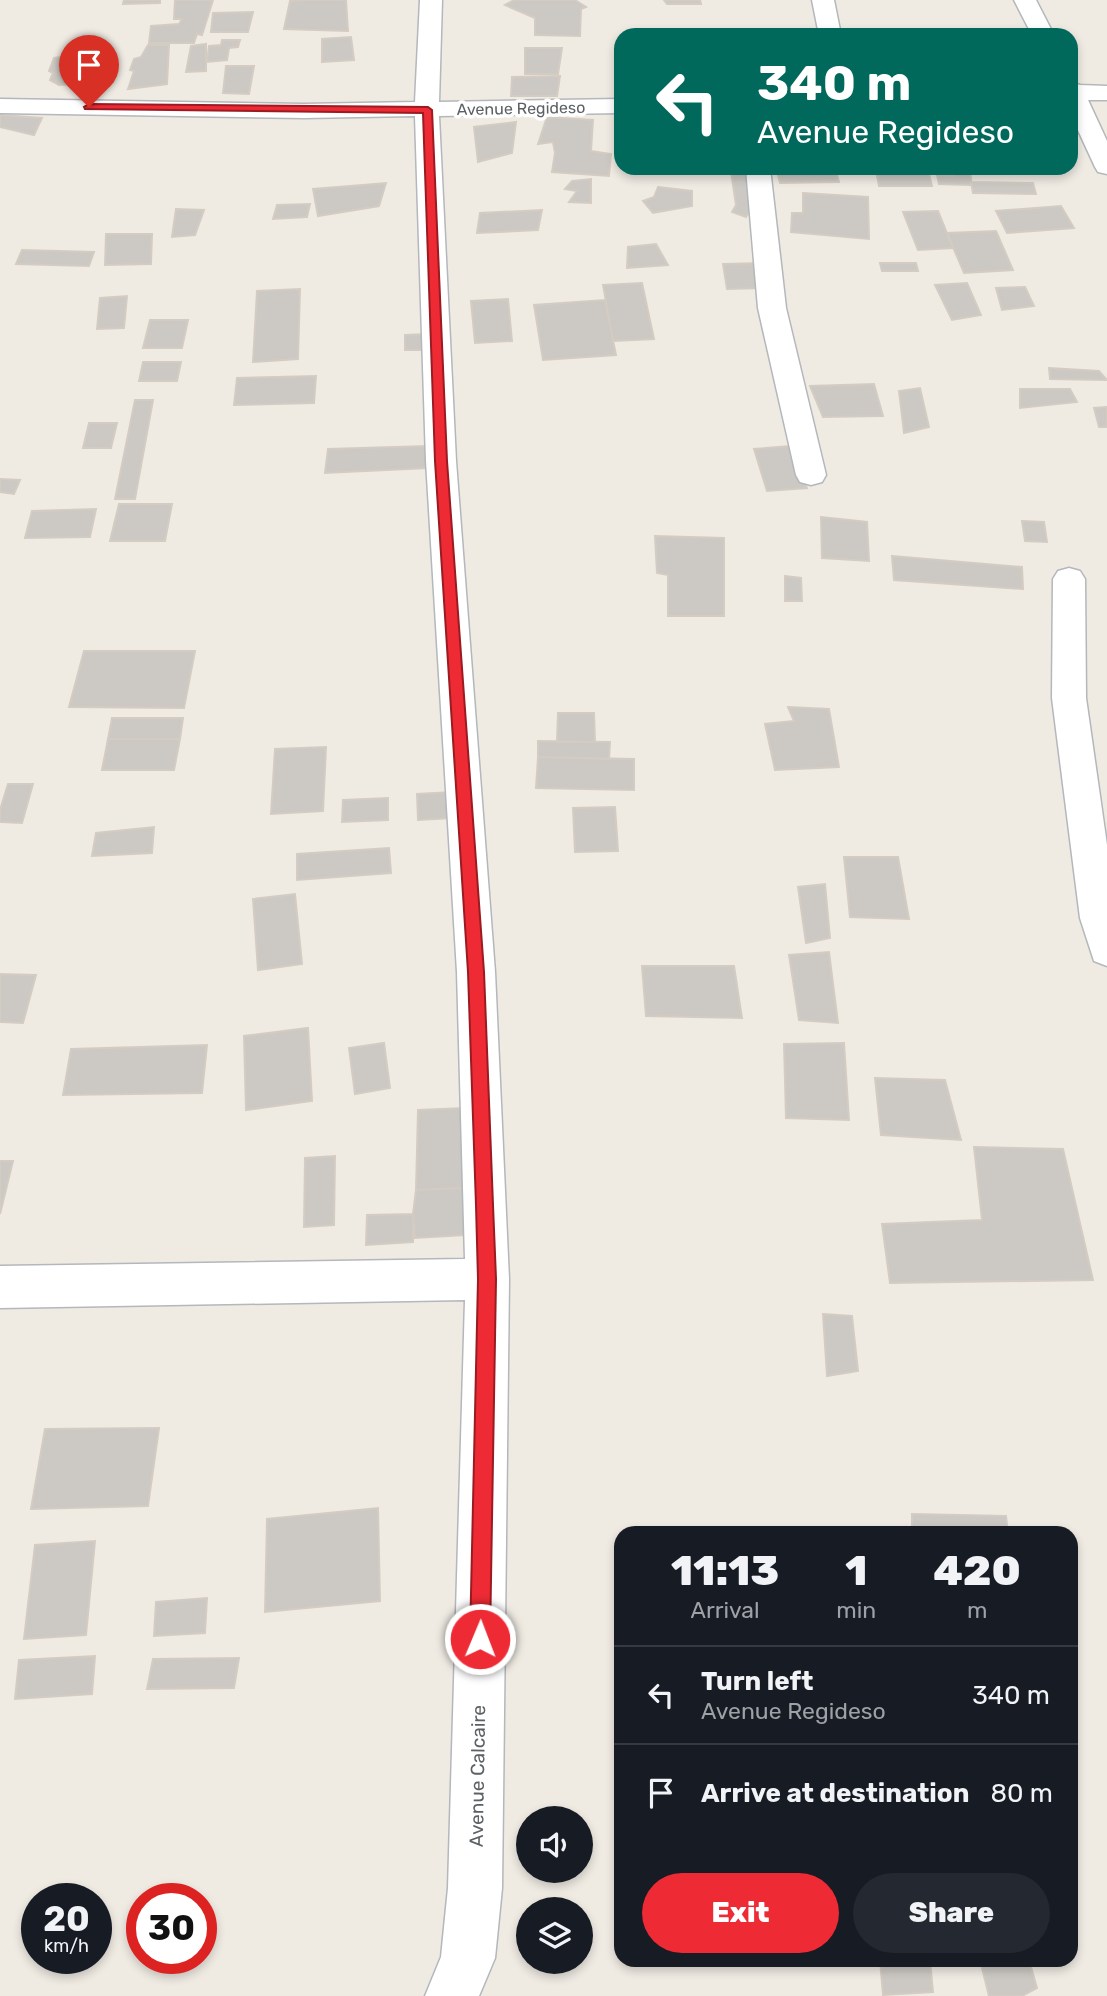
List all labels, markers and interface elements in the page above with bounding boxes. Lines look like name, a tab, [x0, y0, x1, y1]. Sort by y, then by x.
pin	[59, 35, 119, 107]
icon: arrive	[70, 46, 108, 84]
text: 340 m	[757, 54, 911, 112]
icon: left	[642, 56, 733, 147]
street label: Avenue Regideso	[457, 98, 585, 119]
text: Avenue Regideso	[757, 113, 1014, 151]
text: 11:13	[671, 1546, 779, 1596]
text: 1	[845, 1546, 867, 1596]
text: 420	[933, 1546, 1021, 1596]
text: Arrival	[691, 1596, 760, 1624]
text: min	[836, 1596, 876, 1624]
text: m	[967, 1596, 987, 1624]
position arrow	[443, 1602, 517, 1676]
text: Turn left	[701, 1666, 813, 1697]
icon: left	[642, 1676, 680, 1714]
text: 340 m	[972, 1680, 1050, 1711]
text: Avenue Regideso	[701, 1697, 886, 1725]
street label: Avenue Calcaire	[465, 1705, 490, 1847]
icon: arrive	[642, 1774, 680, 1812]
text: Arrive at destination	[701, 1778, 969, 1809]
text: 80 m	[990, 1778, 1053, 1809]
map controls	[516, 1806, 593, 1974]
button: sound	[516, 1806, 593, 1883]
button: Exit	[642, 1873, 839, 1953]
button: Share	[853, 1873, 1050, 1953]
speed limit sign: 30	[126, 1883, 217, 1974]
button: layers	[516, 1897, 593, 1974]
text: 20	[43, 1898, 90, 1940]
text: km/h	[44, 1935, 89, 1957]

